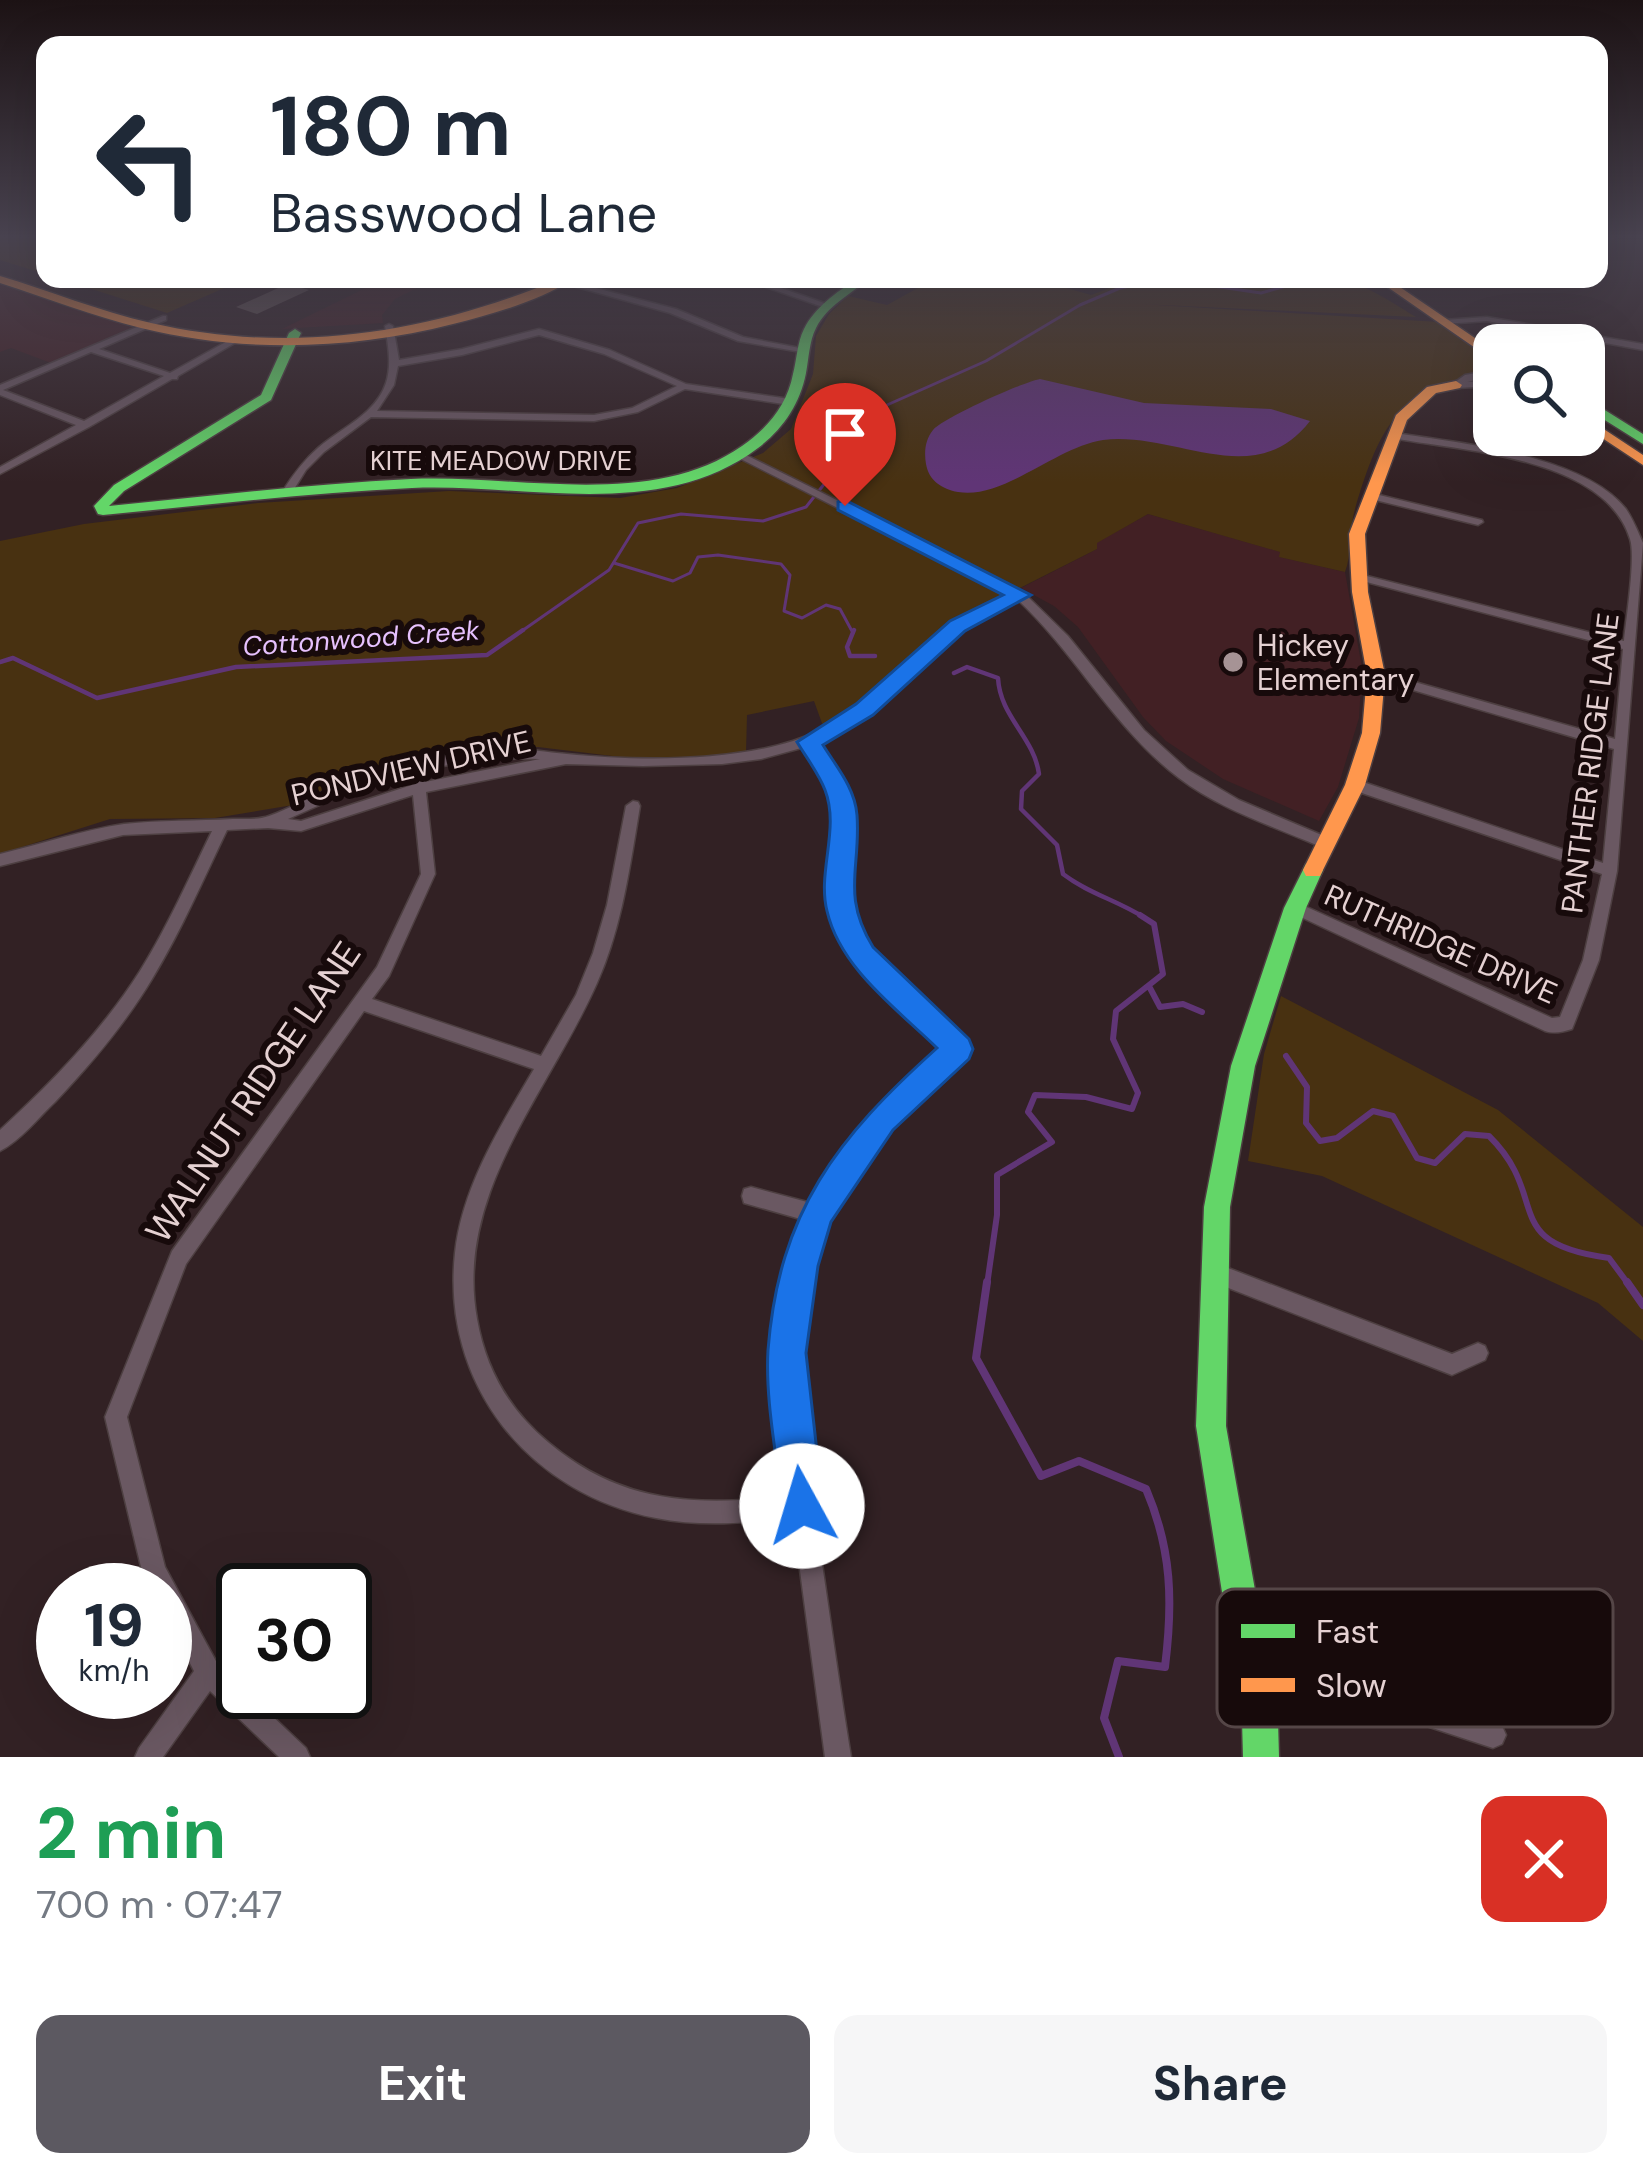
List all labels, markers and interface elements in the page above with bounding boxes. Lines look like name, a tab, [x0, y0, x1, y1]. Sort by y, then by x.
text: 180 m	[270, 72, 512, 181]
icon: left	[72, 84, 228, 240]
text: Basswood Lane	[270, 178, 657, 249]
map controls	[1473, 324, 1605, 456]
button: search	[1473, 324, 1605, 456]
pin	[794, 383, 896, 506]
icon: arrive	[812, 401, 878, 467]
street label: KITE MEADOW DRIVE	[370, 443, 632, 478]
street label: PANTHER RIDGE LANE	[1552, 611, 1628, 915]
water label: Cottonwood Creek	[241, 612, 481, 664]
place label: Hickey Elementary	[1257, 626, 1415, 699]
marker: Hickey Elementary	[1220, 649, 1246, 675]
street label: PONDVIEW DRIVE	[287, 721, 535, 815]
street label: RUTHRIDGE DRIVE	[1319, 875, 1563, 1013]
street label: WALNUT RIDGE LANE	[135, 932, 371, 1252]
position arrow	[739, 1443, 865, 1569]
speed limit sign: 30	[216, 1563, 372, 1719]
text: 19	[84, 1586, 144, 1665]
legend	[1217, 1589, 1613, 1727]
text: Fast	[1316, 1610, 1379, 1653]
text: km/h	[79, 1651, 149, 1690]
text: Slow	[1316, 1664, 1387, 1707]
text: 2 min	[36, 1787, 226, 1880]
button: close	[1481, 1796, 1607, 1922]
text: 700 m · 07:47	[36, 1879, 283, 1930]
button: Exit	[36, 2015, 810, 2153]
button: Share	[834, 2015, 1607, 2153]

